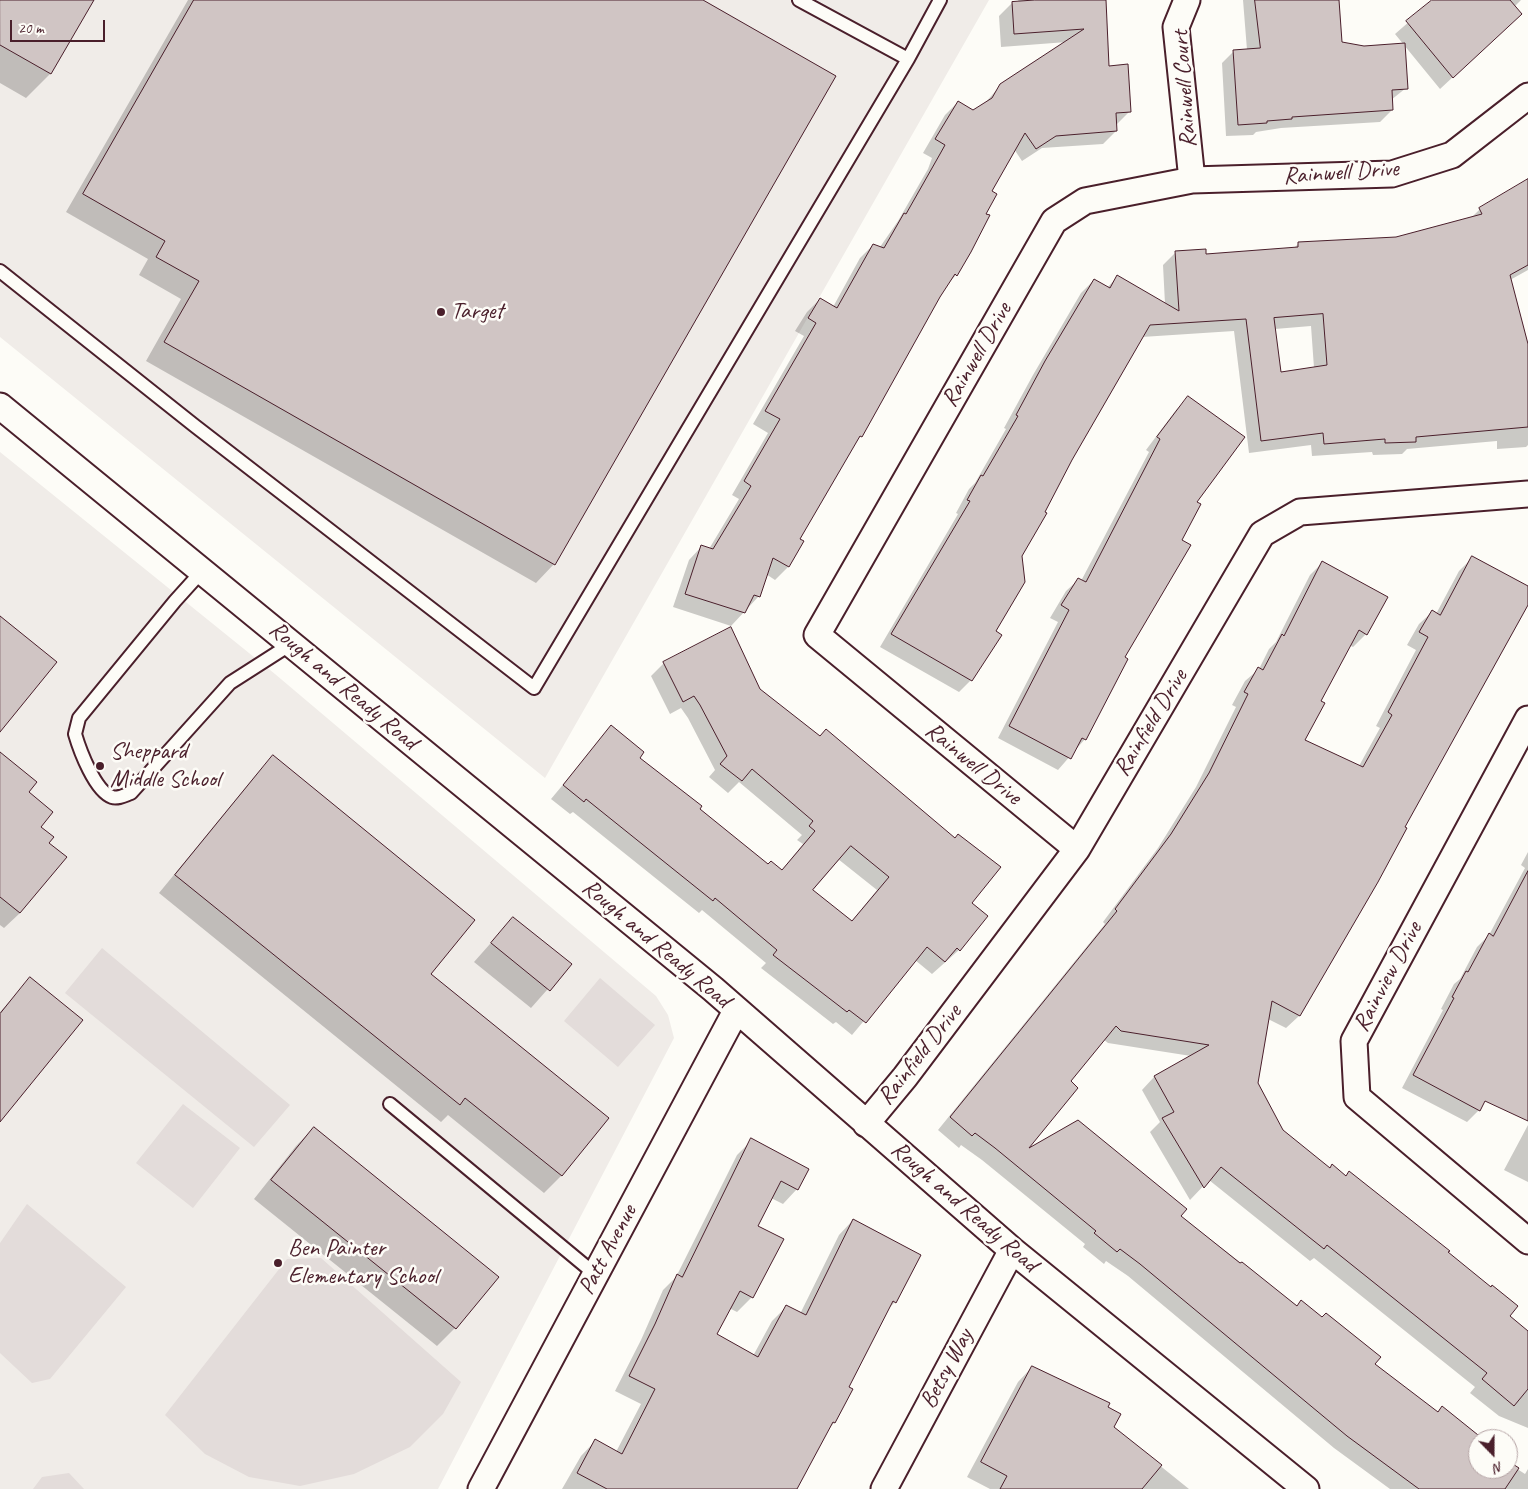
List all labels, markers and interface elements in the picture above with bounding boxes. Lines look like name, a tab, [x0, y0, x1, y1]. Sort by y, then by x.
scale bar	[12, 10, 108, 42]
text: 20 m	[18, 19, 44, 38]
street label: Rainwell Court	[1167, 29, 1203, 149]
street label: Rainwell Drive	[1282, 155, 1400, 191]
place label: Target	[451, 298, 503, 326]
street label: Rainwell Drive	[936, 298, 1018, 412]
marker: Target	[435, 306, 447, 318]
street label: Rough and Ready Road	[263, 615, 423, 757]
street label: Rainfield Drive	[1108, 664, 1194, 782]
street label: Rainwell Drive	[919, 716, 1027, 812]
place label: Sheppard Middle School	[110, 738, 220, 794]
marker: Sheppard Middle School	[94, 760, 106, 772]
street label: Rough and Ready Road	[576, 873, 736, 1015]
street label: Rainview Drive	[1347, 917, 1429, 1037]
street label: Rainfield Drive	[872, 999, 968, 1111]
street label: Rough and Ready Road	[885, 1135, 1043, 1279]
street label: Patt Avenue	[572, 1200, 644, 1300]
place label: Ben Painter Elementary School	[288, 1235, 438, 1291]
marker: Ben Painter Elementary School	[272, 1257, 284, 1269]
street label: Betsy Way	[914, 1324, 980, 1414]
north arrow	[1468, 1429, 1518, 1479]
text: N	[1491, 1458, 1506, 1477]

